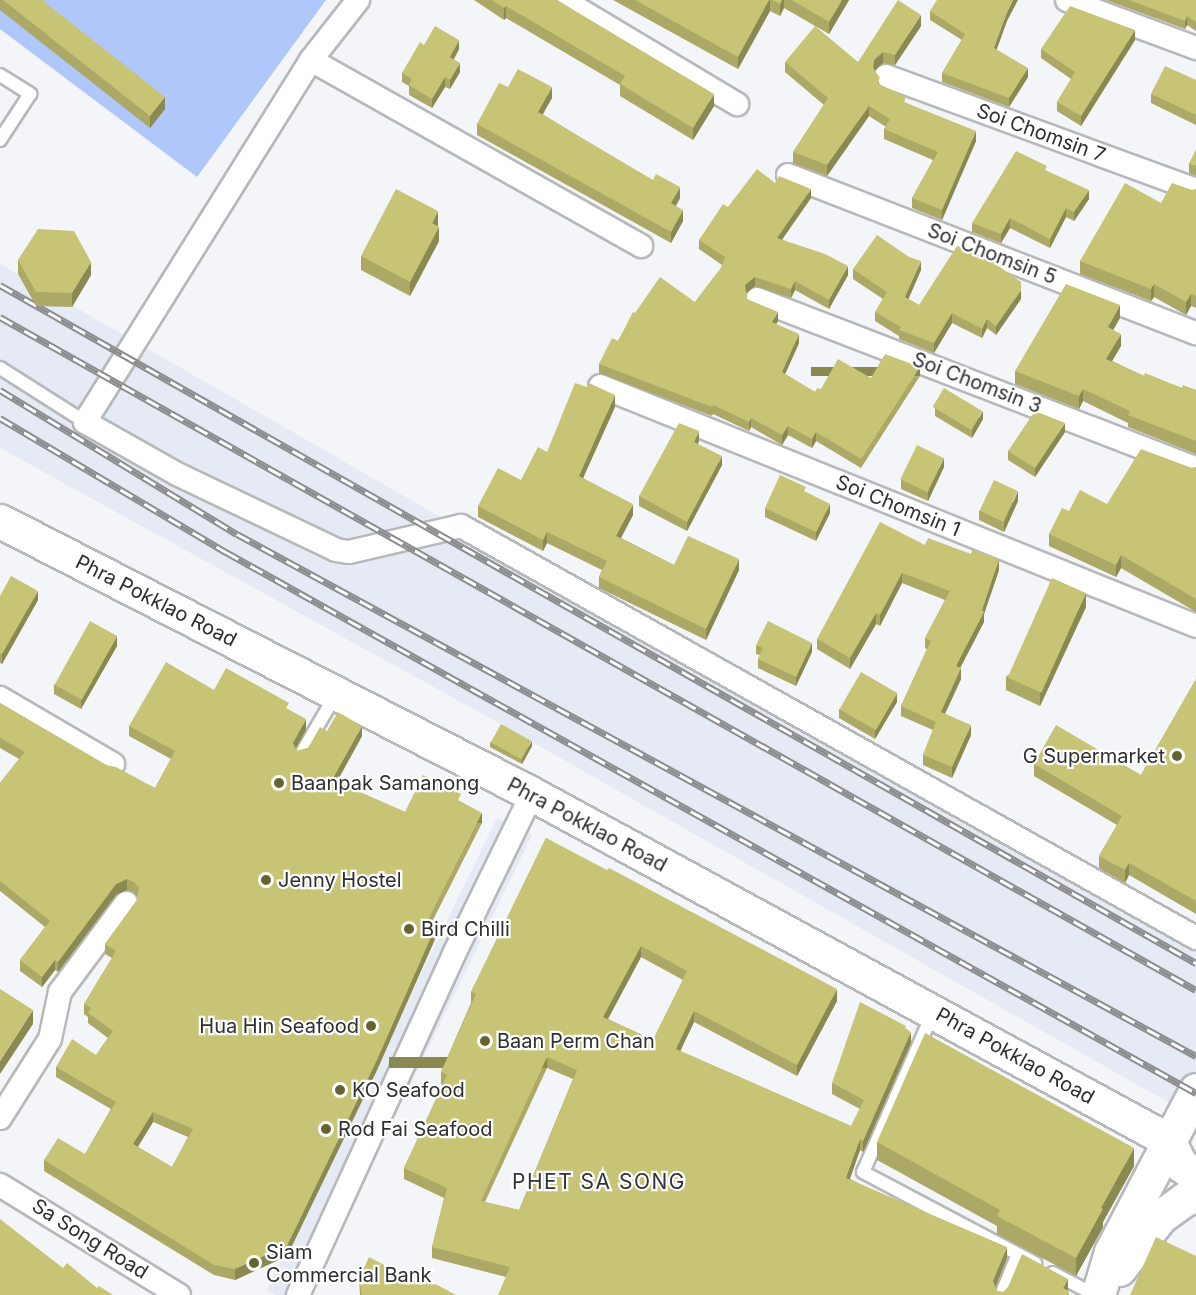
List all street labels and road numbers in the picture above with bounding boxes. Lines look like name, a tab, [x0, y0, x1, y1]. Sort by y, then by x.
street label: Soi Chomsin 7	[973, 99, 1109, 167]
street label: Soi Chomsin 5	[924, 218, 1060, 290]
street label: Soi Chomsin 3	[909, 347, 1045, 419]
street label: Soi Chomsin 1	[832, 470, 964, 542]
street label: Phra Pokklao Road	[71, 550, 241, 652]
street label: Phra Pokklao Road	[503, 773, 671, 877]
street label: Phra Pokklao Road	[932, 1002, 1098, 1110]
street label: Sa Song Road	[27, 1194, 153, 1284]

